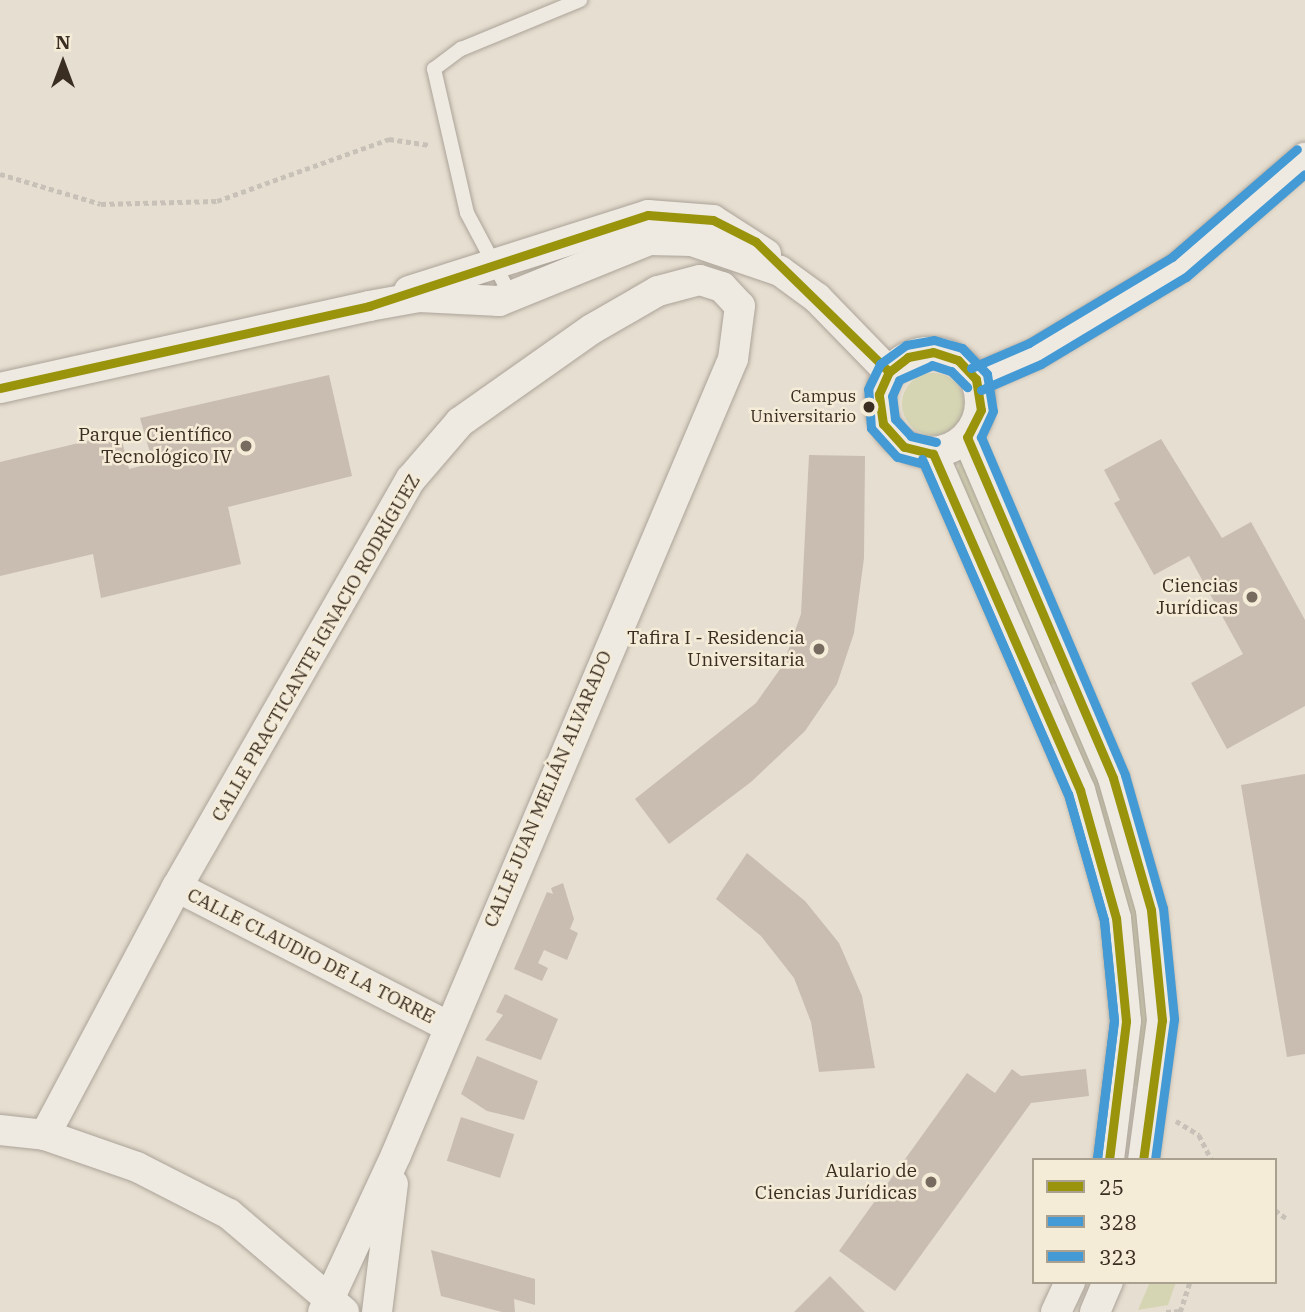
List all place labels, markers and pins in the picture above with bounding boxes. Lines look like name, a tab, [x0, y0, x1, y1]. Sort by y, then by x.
place label: Campus Universitario	[750, 387, 856, 427]
marker: Campus Universitario	[862, 400, 876, 414]
place label: Parque Científico Tecnológico IV	[78, 424, 232, 468]
marker: Parque Científico Tecnológico IV	[238, 438, 254, 454]
place label: Ciencias Jurídicas	[1156, 575, 1238, 619]
marker: Ciencias Jurídicas	[1244, 589, 1260, 605]
place label: Tafira I - Residencia Universitaria	[627, 627, 805, 671]
marker: Tafira I - Residencia Universitaria	[811, 641, 827, 657]
place label: Aulario de Ciencias Jurídicas	[755, 1160, 917, 1204]
marker: Aulario de Ciencias Jurídicas	[923, 1174, 939, 1190]

